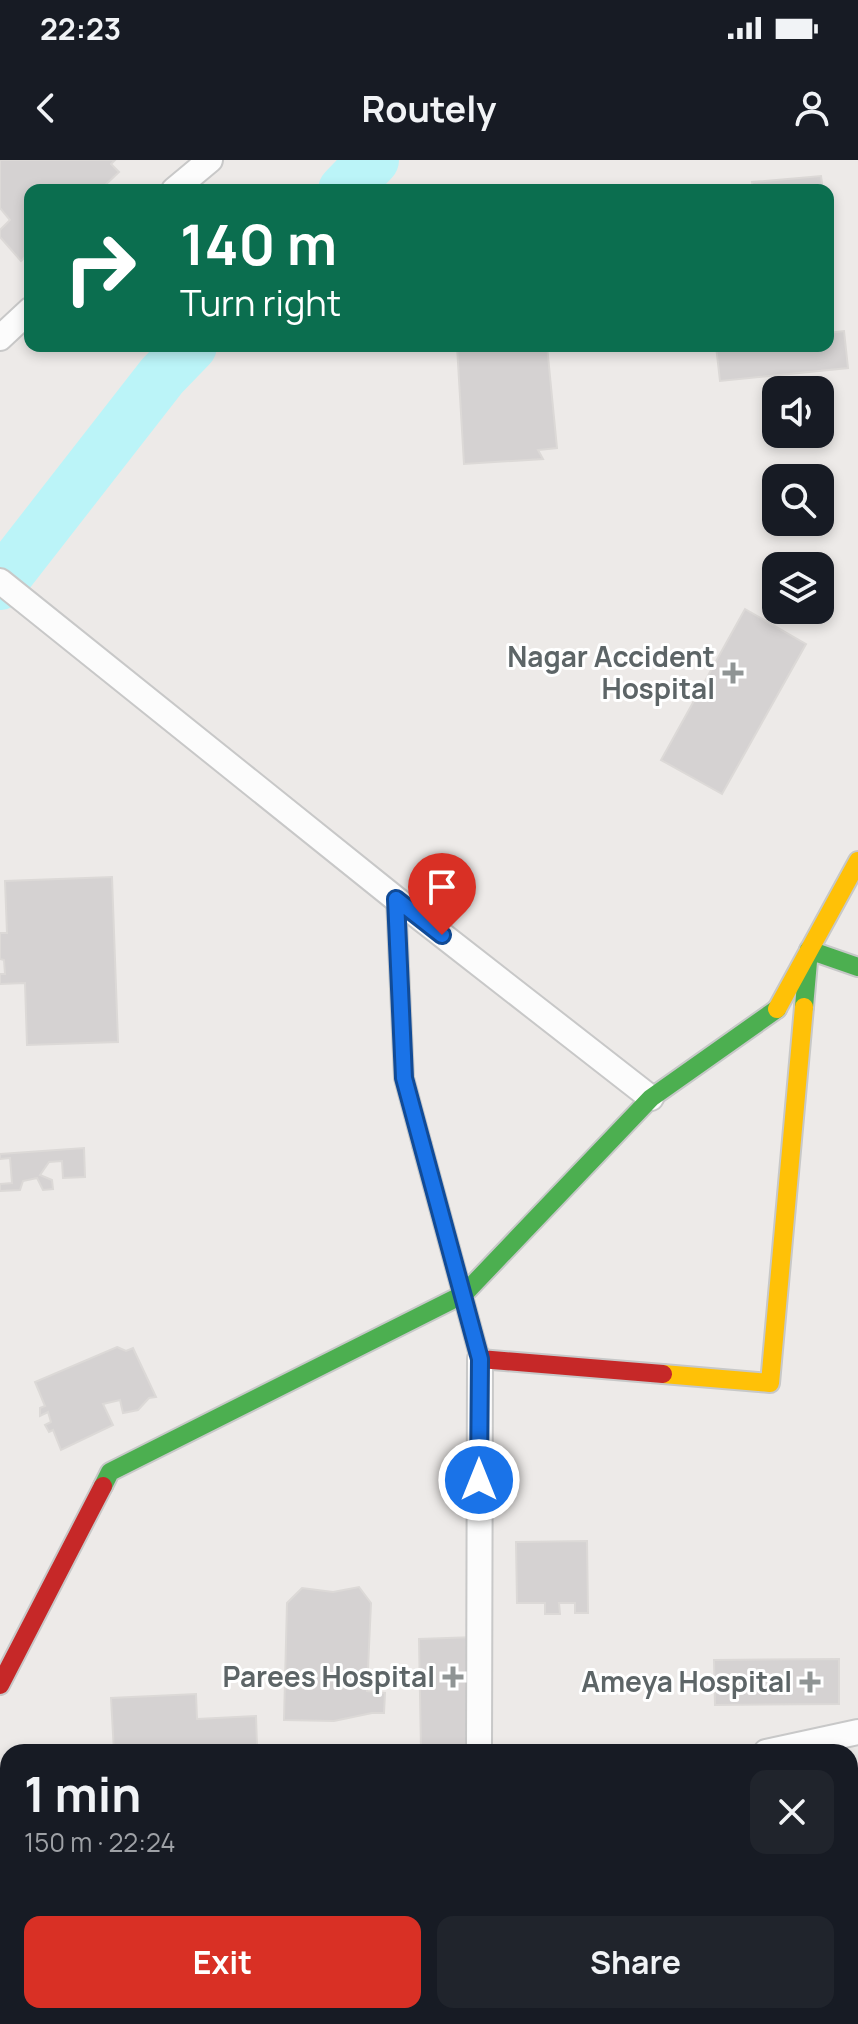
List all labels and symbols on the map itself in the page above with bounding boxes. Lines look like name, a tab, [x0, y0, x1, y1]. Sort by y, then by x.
place label: Nagar Accident Hospital	[507, 637, 715, 707]
marker: Nagar Accident Hospital	[722, 662, 744, 684]
pin	[408, 853, 476, 935]
position arrow	[437, 1438, 521, 1522]
place label: Parees Hospital	[222, 1657, 435, 1695]
place label: Ameya Hospital	[581, 1662, 792, 1700]
marker: Parees Hospital	[442, 1666, 464, 1688]
marker: Ameya Hospital	[799, 1671, 821, 1693]

